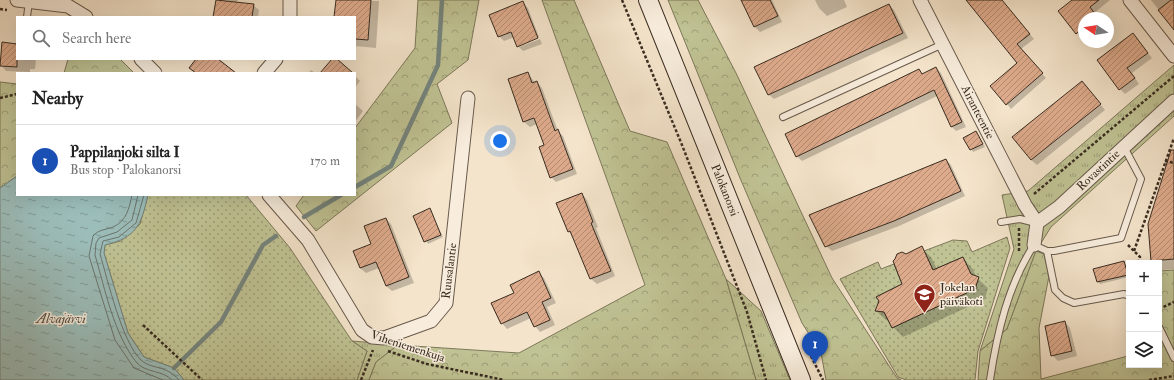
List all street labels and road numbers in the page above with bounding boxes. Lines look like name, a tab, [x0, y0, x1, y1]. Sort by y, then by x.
street label: Airanteentie	[957, 82, 998, 142]
street label: Rovastintie	[1074, 147, 1123, 194]
street label: Palokanorsi	[707, 162, 742, 218]
street label: Ruusalantie	[439, 242, 460, 300]
street label: Viheniemenkuja	[369, 327, 448, 366]

